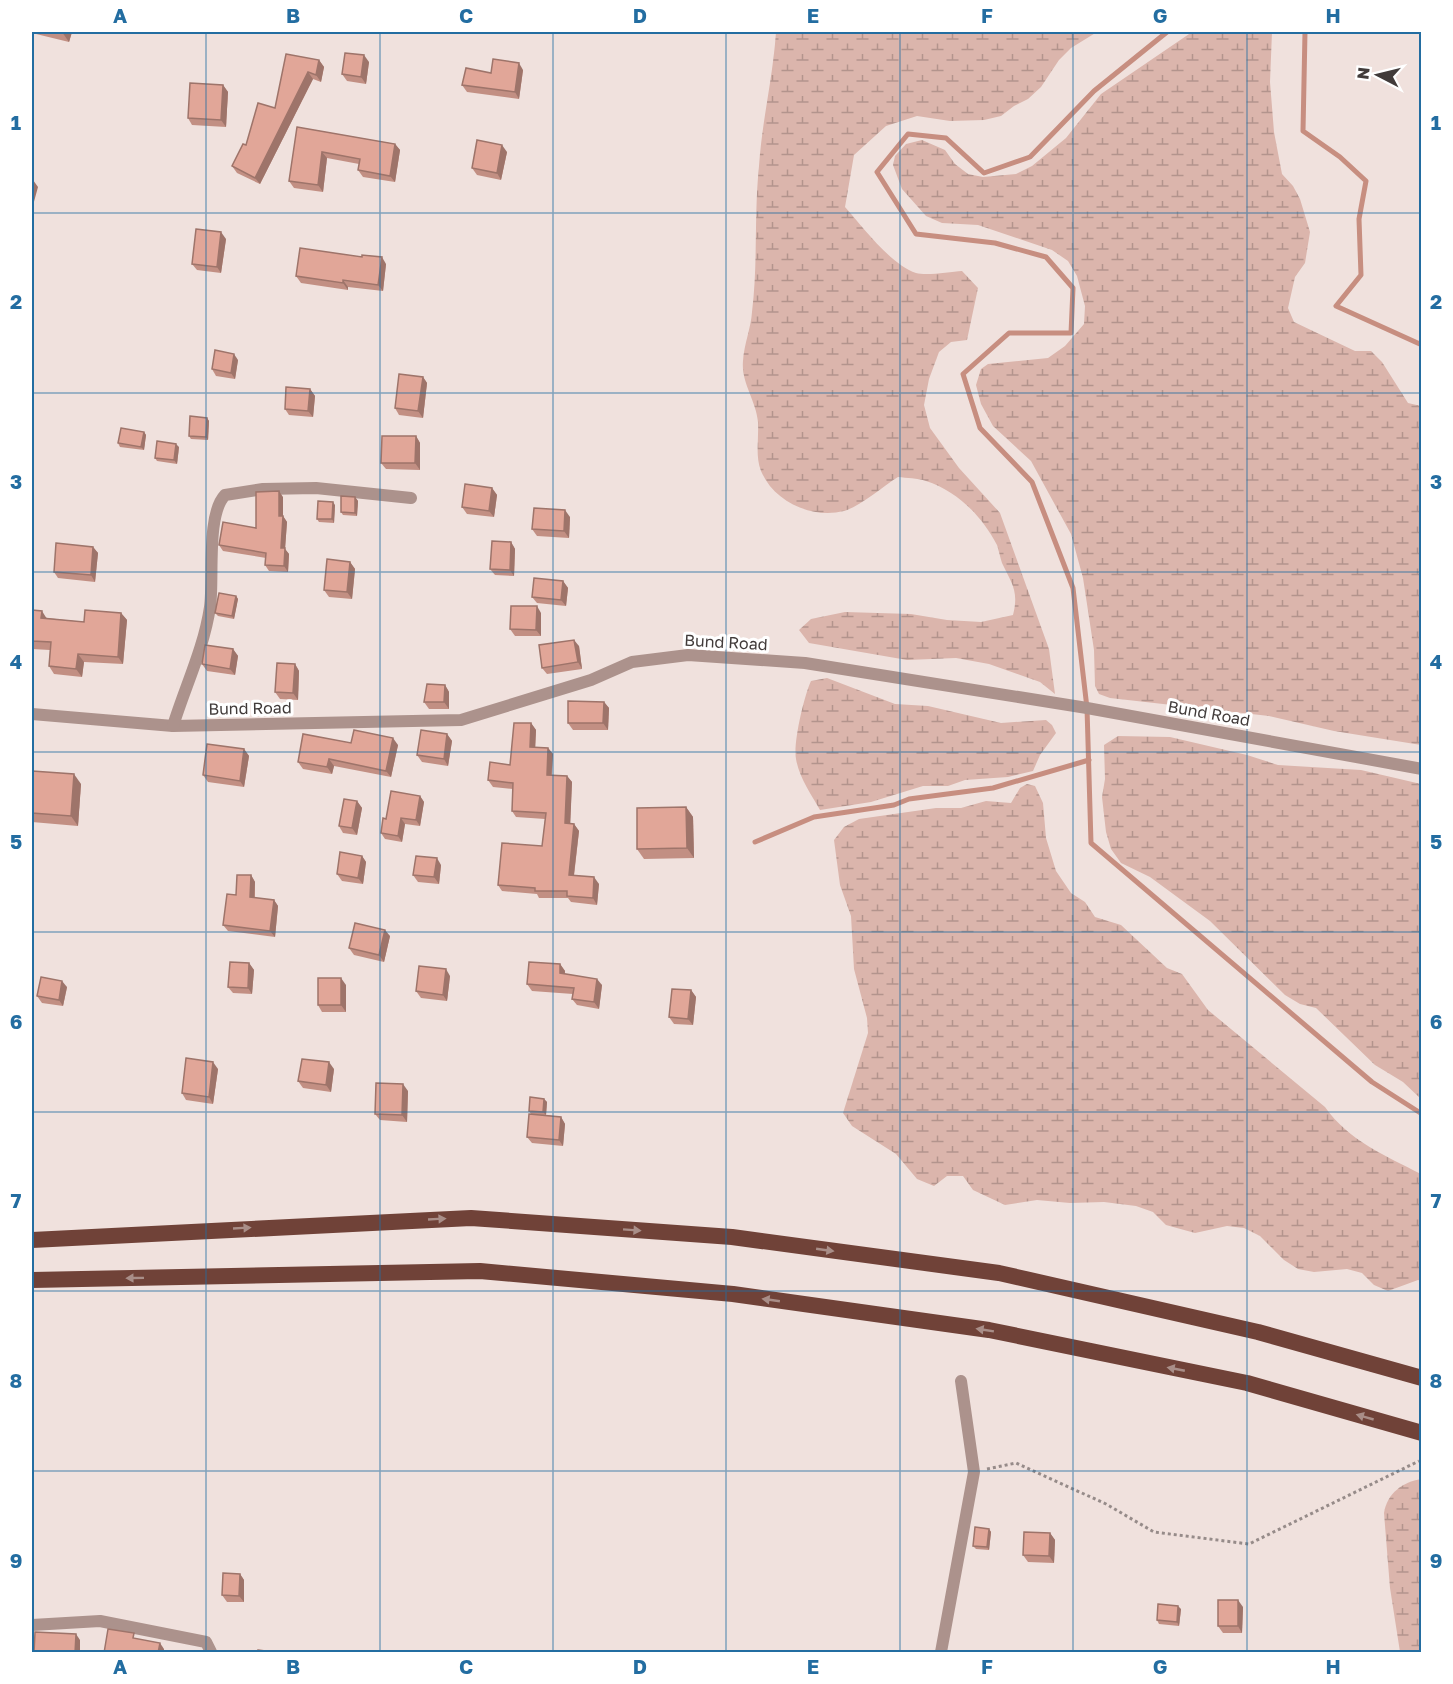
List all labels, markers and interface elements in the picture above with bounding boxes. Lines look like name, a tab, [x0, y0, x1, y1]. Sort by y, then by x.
text: A	[113, 3, 127, 27]
text: B	[286, 3, 300, 27]
text: C	[459, 3, 473, 27]
text: D	[633, 3, 647, 27]
text: E	[807, 3, 819, 27]
text: F	[981, 3, 993, 27]
text: G	[1153, 3, 1167, 27]
text: H	[1325, 3, 1341, 27]
north arrow	[1348, 45, 1408, 105]
text: N	[1352, 66, 1374, 80]
text: 1	[11, 110, 21, 134]
text: 1	[1431, 110, 1441, 134]
text: 2	[10, 289, 22, 313]
text: 2	[1430, 289, 1442, 313]
text: 3	[10, 469, 22, 493]
text: 3	[1430, 469, 1442, 493]
street label: Bund Road	[684, 630, 768, 654]
text: 4	[10, 649, 22, 673]
text: 4	[1430, 649, 1442, 673]
street label: Bund Road	[1166, 696, 1252, 730]
street label: Bund Road	[208, 697, 292, 719]
text: 5	[10, 829, 22, 853]
text: 5	[1430, 829, 1442, 853]
text: 6	[10, 1009, 22, 1033]
text: 6	[1430, 1009, 1442, 1033]
text: 7	[11, 1188, 22, 1212]
text: 7	[1431, 1188, 1442, 1212]
one-way arrow	[428, 1215, 447, 1224]
one-way arrow	[233, 1224, 252, 1233]
one-way arrow	[622, 1225, 641, 1234]
one-way arrow	[816, 1245, 835, 1254]
one-way arrow	[126, 1273, 145, 1283]
one-way arrow	[762, 1295, 781, 1304]
one-way arrow	[976, 1325, 995, 1334]
one-way arrow	[1167, 1363, 1186, 1373]
text: 8	[10, 1368, 22, 1392]
text: 8	[1430, 1368, 1442, 1392]
one-way arrow	[1356, 1412, 1374, 1421]
text: 9	[10, 1548, 22, 1572]
text: 9	[1430, 1548, 1442, 1572]
text: A	[113, 1654, 127, 1678]
text: B	[286, 1654, 300, 1678]
text: C	[459, 1654, 473, 1678]
text: D	[633, 1654, 647, 1678]
text: E	[807, 1654, 819, 1678]
text: F	[981, 1654, 993, 1678]
text: G	[1153, 1654, 1167, 1678]
text: H	[1325, 1654, 1341, 1678]

